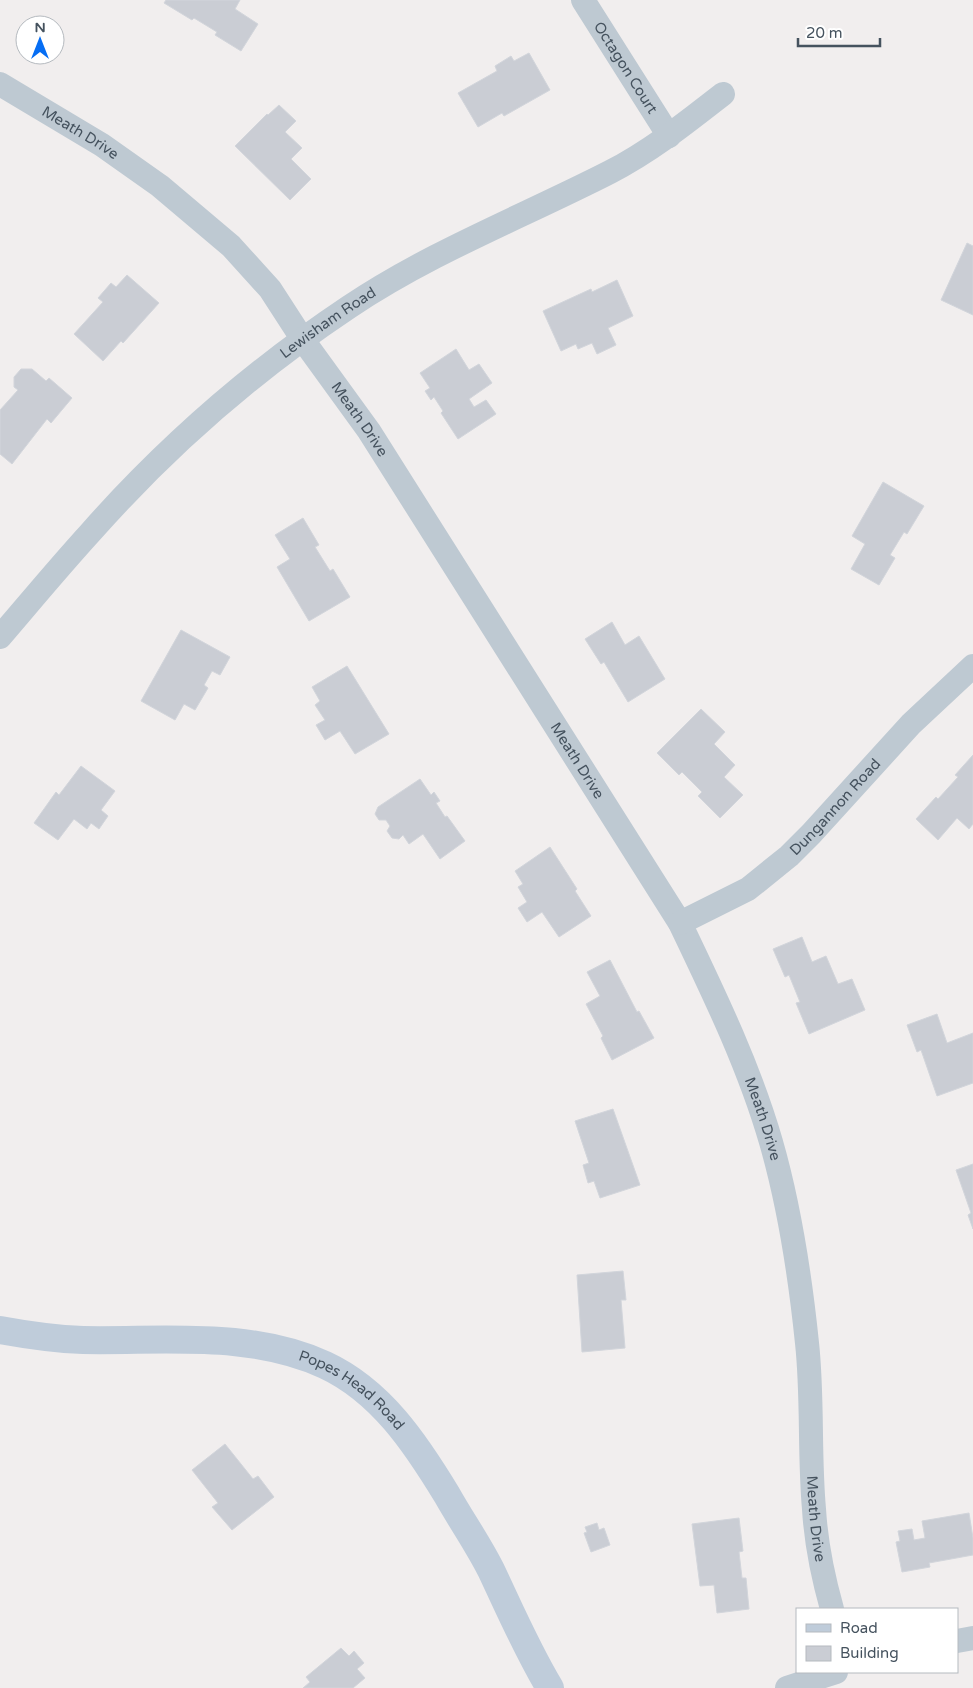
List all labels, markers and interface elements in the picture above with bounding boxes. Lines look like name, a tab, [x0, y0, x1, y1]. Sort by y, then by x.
north arrow	[15, 15, 65, 65]
scale bar	[798, 15, 880, 47]
street label: Octagon Court	[590, 18, 662, 117]
text: N	[34, 19, 46, 36]
text: 20 m	[806, 24, 843, 42]
street label: Meath Drive	[39, 102, 122, 163]
street label: Lewisham Road	[276, 283, 379, 362]
street label: Meath Drive	[327, 378, 392, 460]
street label: Meath Drive	[547, 719, 608, 802]
street label: Dungannon Road	[786, 755, 884, 859]
street label: Meath Drive	[741, 1074, 785, 1163]
street label: Popes Head Road	[296, 1346, 408, 1433]
street label: Meath Drive	[803, 1475, 830, 1563]
legend	[796, 1608, 958, 1673]
text: Road	[840, 1619, 878, 1637]
text: Building	[840, 1644, 899, 1662]

